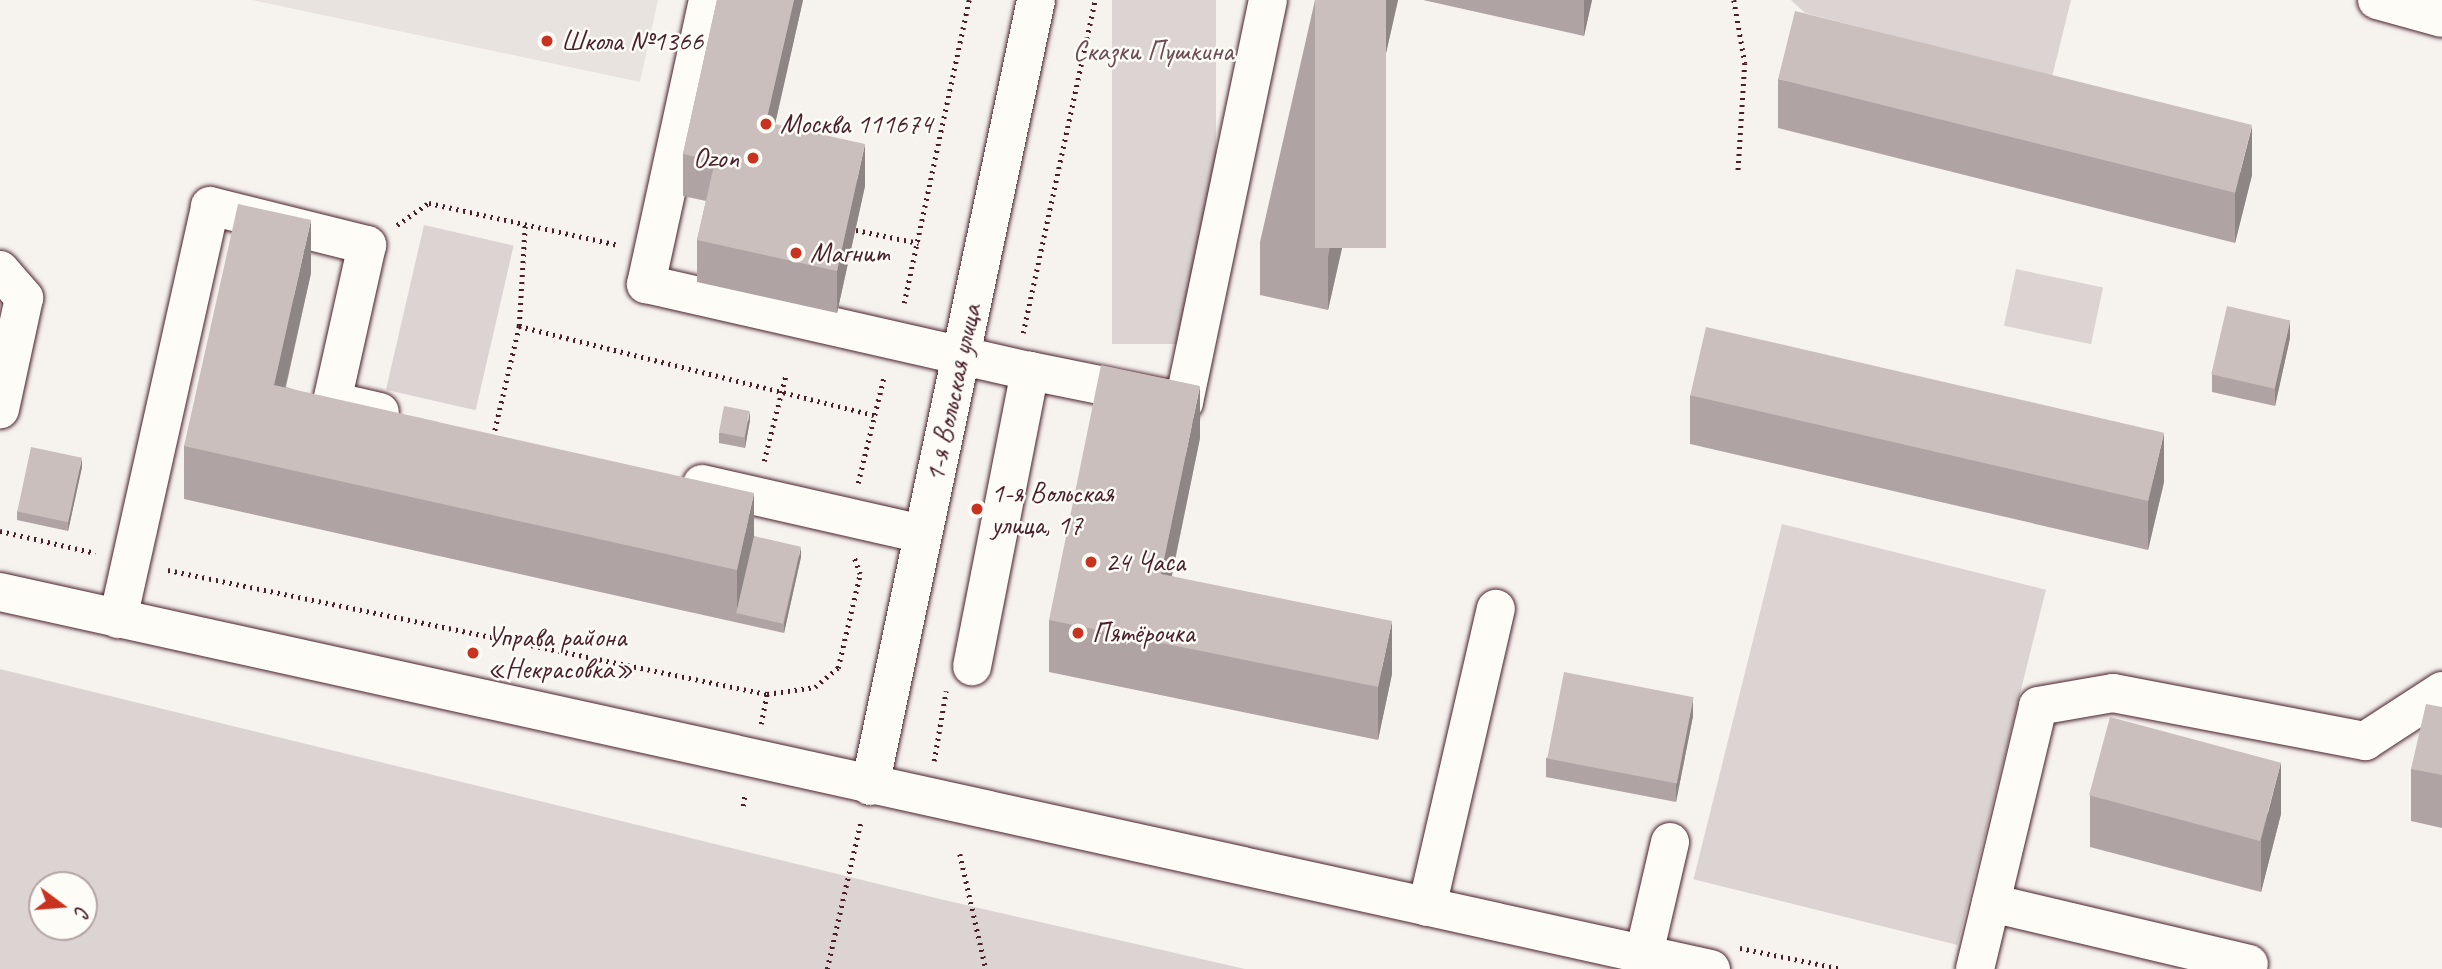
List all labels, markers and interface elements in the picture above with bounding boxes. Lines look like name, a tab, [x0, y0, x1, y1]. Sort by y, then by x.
place label: Школа №1366	[561, 24, 703, 58]
marker: Школа №1366	[539, 33, 555, 49]
park label: Сказки Пушкина	[1072, 34, 1234, 68]
place label: Москва 111674	[780, 107, 932, 141]
marker: Москва 111674	[758, 116, 774, 132]
place label: Ozon	[693, 141, 739, 175]
marker: Ozon	[745, 150, 761, 166]
place label: Магнит	[810, 236, 890, 270]
marker: Магнит	[788, 245, 804, 261]
street label: 1-я Вольская улица	[918, 300, 988, 486]
place label: 1-я Вольская улица, 17	[991, 476, 1113, 542]
marker: 1-я Вольская улица, 17	[969, 501, 985, 517]
place label: 24 Часа	[1105, 545, 1185, 579]
marker: 24 Часа	[1083, 554, 1099, 570]
place label: Пятёрочка	[1092, 616, 1195, 650]
place label: Управа района «Некрасовка»	[487, 620, 633, 686]
marker: Пятёрочка	[1070, 625, 1086, 641]
marker: Управа района «Некрасовка»	[465, 645, 481, 661]
north arrow	[28, 871, 98, 941]
text: С	[68, 903, 94, 919]

